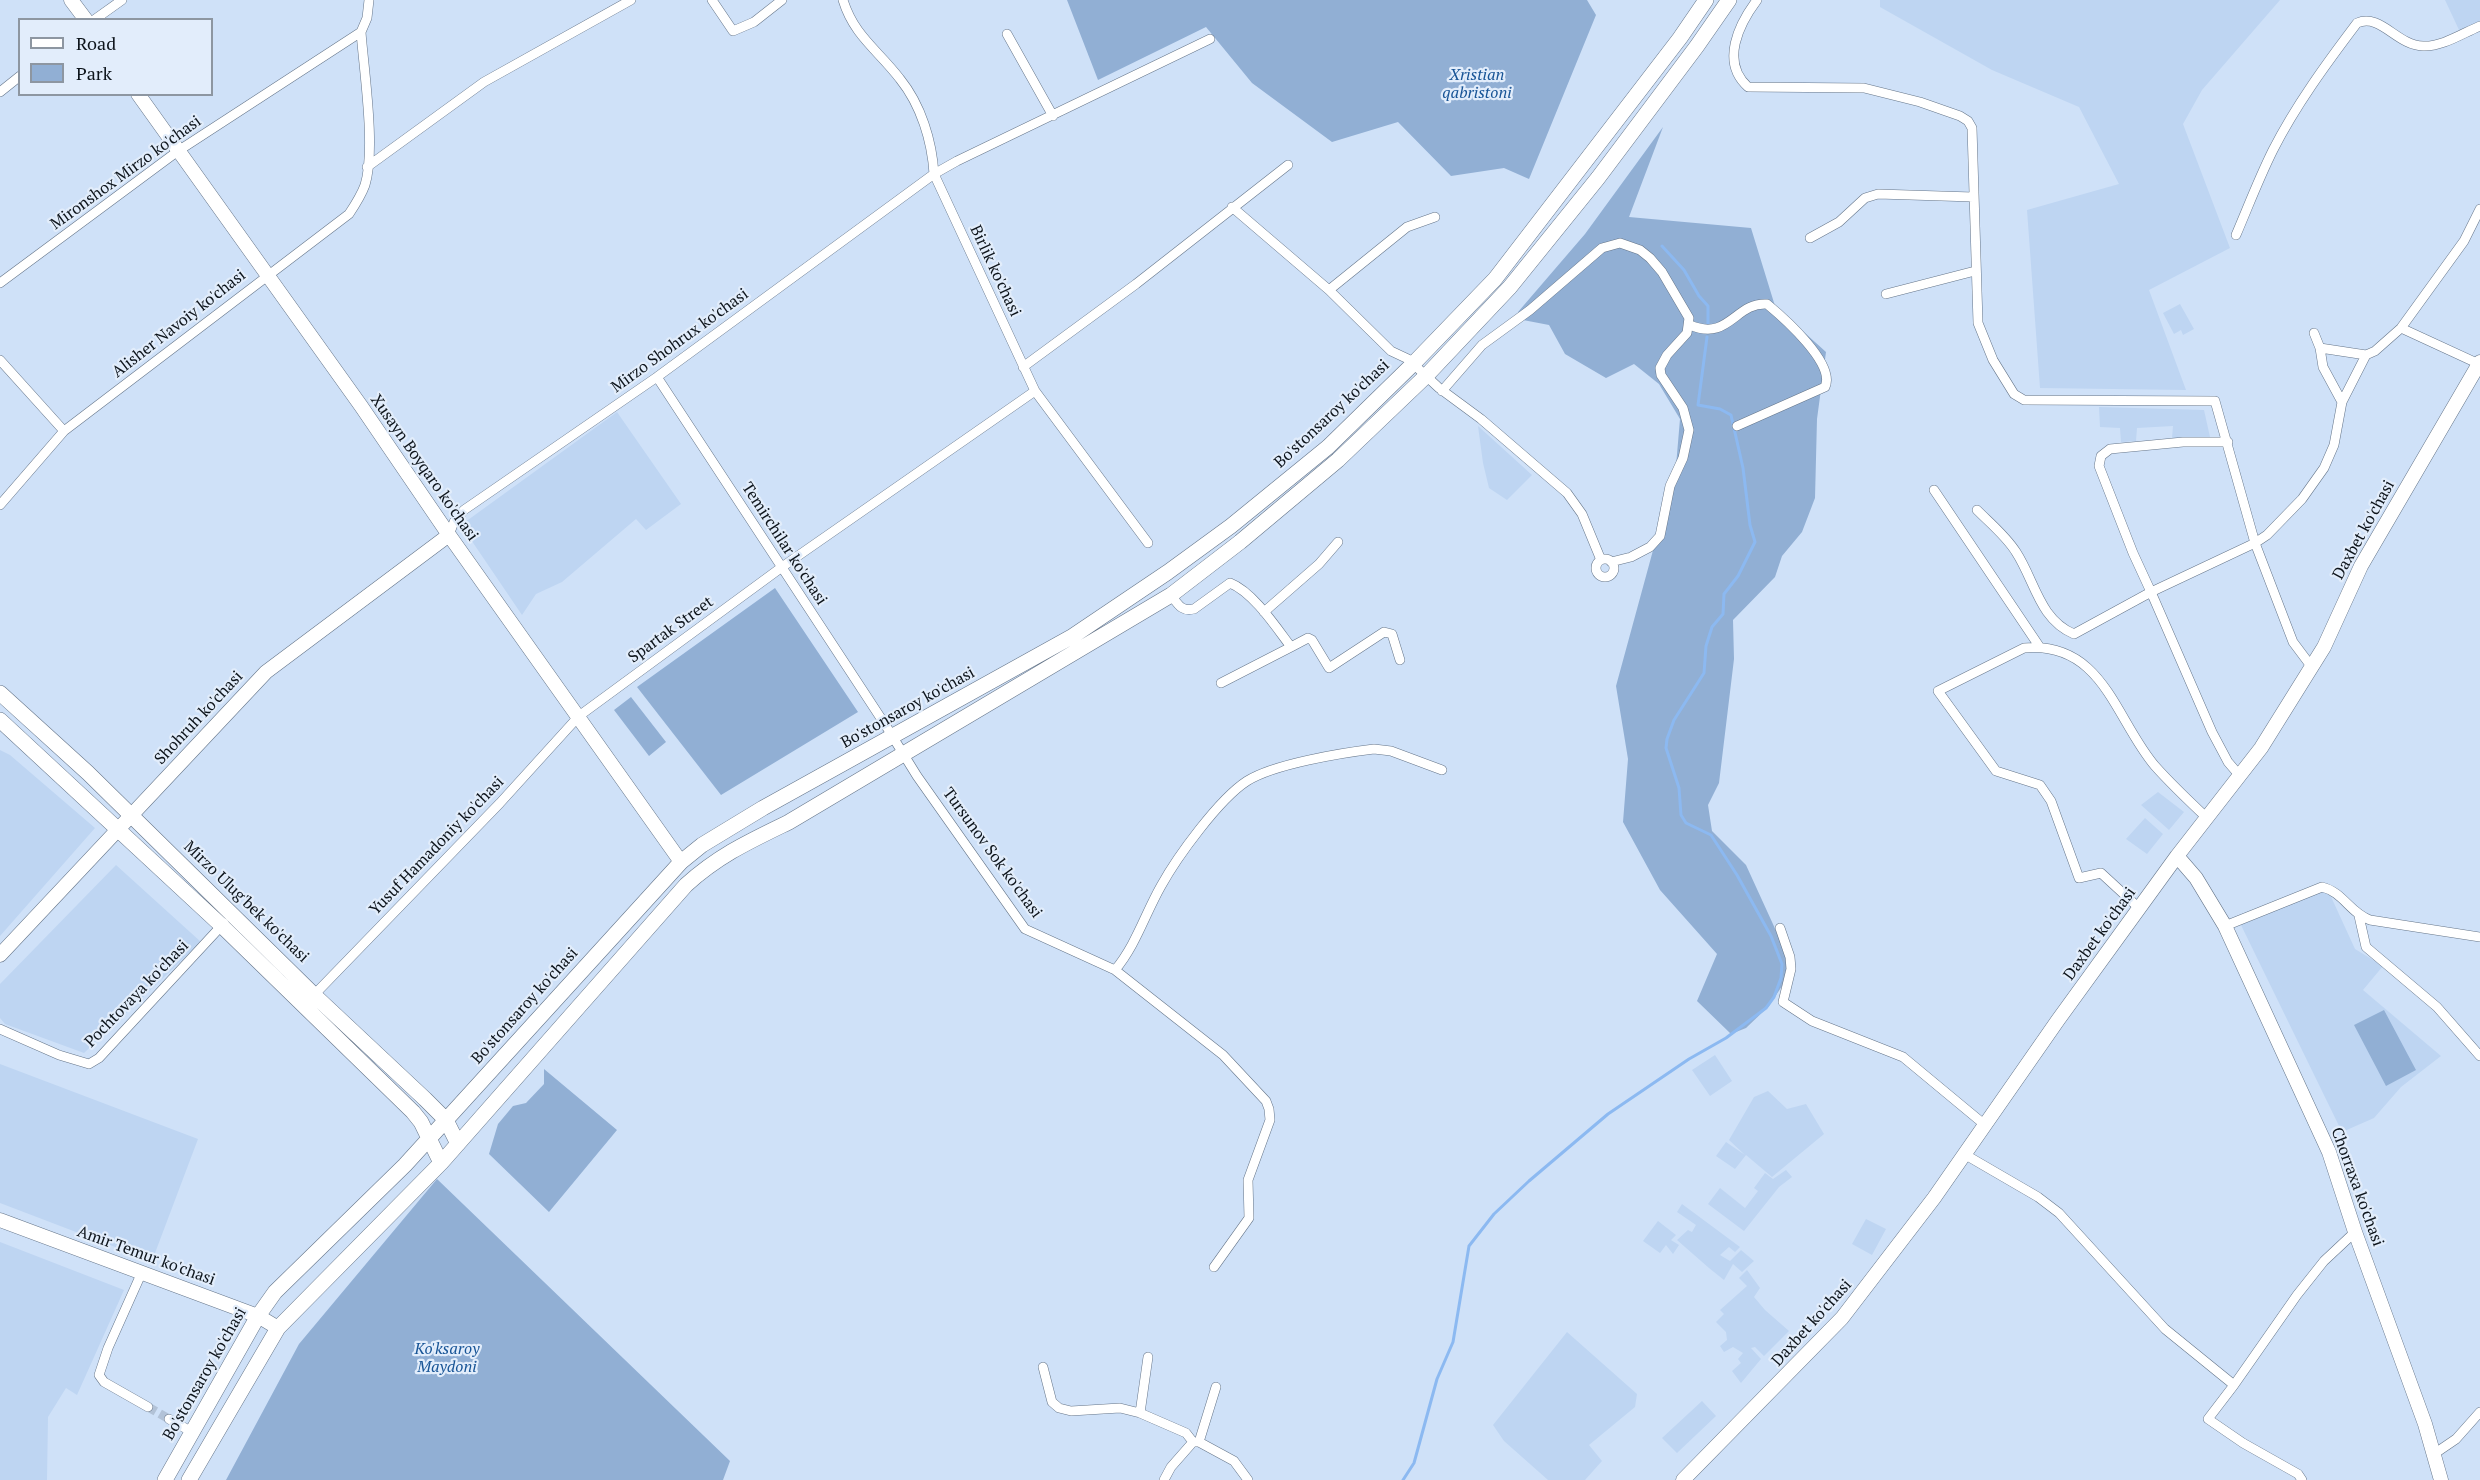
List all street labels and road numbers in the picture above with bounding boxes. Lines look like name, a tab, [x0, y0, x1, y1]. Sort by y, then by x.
street label: Mironshox Mirzo ko'chasi	[47, 112, 205, 234]
street label: Birlik ko'chasi	[965, 222, 1025, 320]
street label: Alisher Navoiy ko'chasi	[108, 266, 250, 382]
street label: Mirzo Shohrux ko'chasi	[608, 285, 752, 397]
street label: Bo'stonsaroy ko'chasi	[1271, 356, 1393, 472]
street label: Xusayn Boyqaro ko'chasi	[366, 391, 482, 545]
street label: Daxbet ko'chasi	[2329, 477, 2399, 583]
street label: Temirchilar ko'chasi	[737, 479, 831, 609]
street label: Spartak Street	[625, 593, 717, 667]
street label: Bo'stonsaroy ko'chasi	[838, 663, 978, 753]
street label: Shohruh ko'chasi	[151, 667, 247, 769]
street label: Yusuf Hamadoniy ko'chasi	[366, 773, 508, 919]
street label: Tursunov Sok ko'chasi	[938, 784, 1046, 922]
street label: Mirzo Ulug'bek ko'chasi	[179, 837, 313, 967]
street label: Daxbet ko'chasi	[2060, 884, 2140, 984]
street label: Pochtovaya ko'chasi	[81, 936, 193, 1052]
street label: Bo'stonsaroy ko'chasi	[468, 944, 582, 1068]
street label: Chorraxa ko'chasi	[2327, 1125, 2387, 1249]
street label: Amir Temur ko'chasi	[74, 1222, 218, 1290]
street label: Daxbet ko'chasi	[1768, 1276, 1856, 1370]
street label: Bo'stonsaroy ko'chasi	[159, 1304, 251, 1444]

